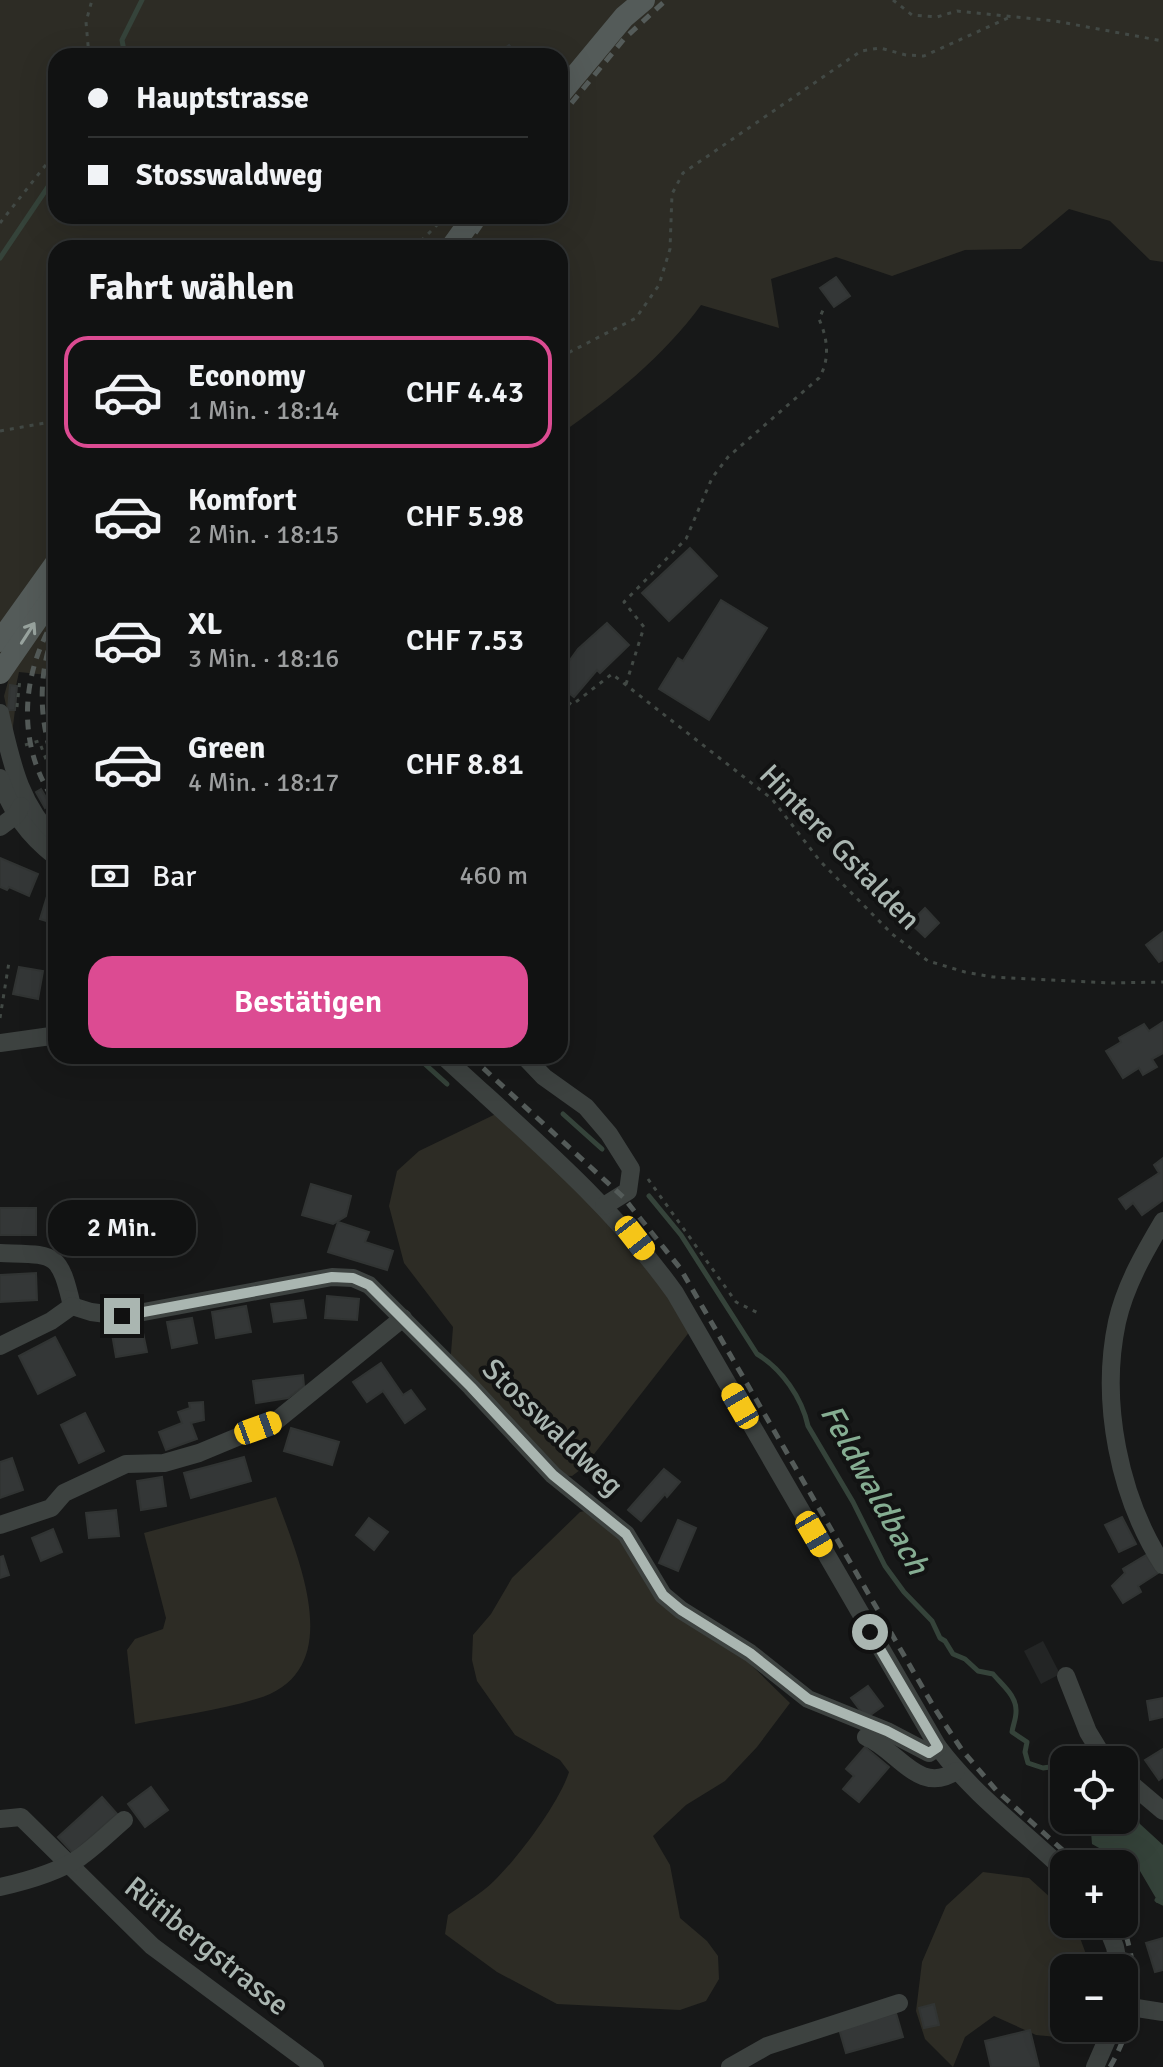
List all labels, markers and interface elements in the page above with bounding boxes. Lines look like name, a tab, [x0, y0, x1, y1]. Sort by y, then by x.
text: Hauptstrasse	[136, 80, 309, 117]
text: Stosswaldweg	[136, 157, 323, 194]
text: Fahrt wählen	[88, 265, 294, 310]
icon: car	[92, 356, 164, 428]
text: Economy	[188, 358, 305, 395]
text: CHF 4.43	[406, 374, 524, 411]
text: 1 Min. · 18:14	[188, 395, 339, 427]
icon: car	[92, 480, 164, 552]
text: Komfort	[188, 482, 297, 519]
text: CHF 5.98	[406, 498, 524, 535]
text: 2 Min. · 18:15	[188, 519, 339, 551]
icon: car	[92, 604, 164, 676]
text: XL	[188, 606, 222, 643]
one-way arrow	[20, 622, 37, 644]
text: CHF 7.53	[406, 622, 524, 659]
text: 3 Min. · 18:16	[188, 643, 339, 675]
icon: car	[92, 728, 164, 800]
text: Green	[188, 730, 265, 767]
text: CHF 8.81	[406, 746, 524, 783]
street label: Hintere Gstalden	[751, 757, 928, 938]
text: 4 Min. · 18:17	[188, 767, 339, 799]
icon: cash	[88, 854, 132, 898]
text: Bar	[152, 858, 196, 895]
text: 460 m	[459, 860, 528, 892]
button: Bestätigen	[88, 956, 528, 1048]
callout: 2 Min.	[48, 1200, 196, 1256]
text: 2 Min.	[87, 1212, 157, 1244]
car	[611, 1212, 659, 1264]
route end	[104, 1298, 140, 1334]
street label: Stosswaldweg	[474, 1351, 631, 1504]
car	[718, 1379, 762, 1433]
water label: Feldwaldbach	[812, 1397, 938, 1583]
car	[231, 1409, 285, 1447]
car	[792, 1507, 836, 1561]
route start	[852, 1614, 888, 1650]
map controls	[1050, 1746, 1138, 2042]
button: locate	[1050, 1746, 1138, 1834]
button: +	[1050, 1850, 1138, 1938]
street label: Rütibergstrasse	[117, 1869, 296, 2024]
button: −	[1050, 1954, 1138, 2042]

